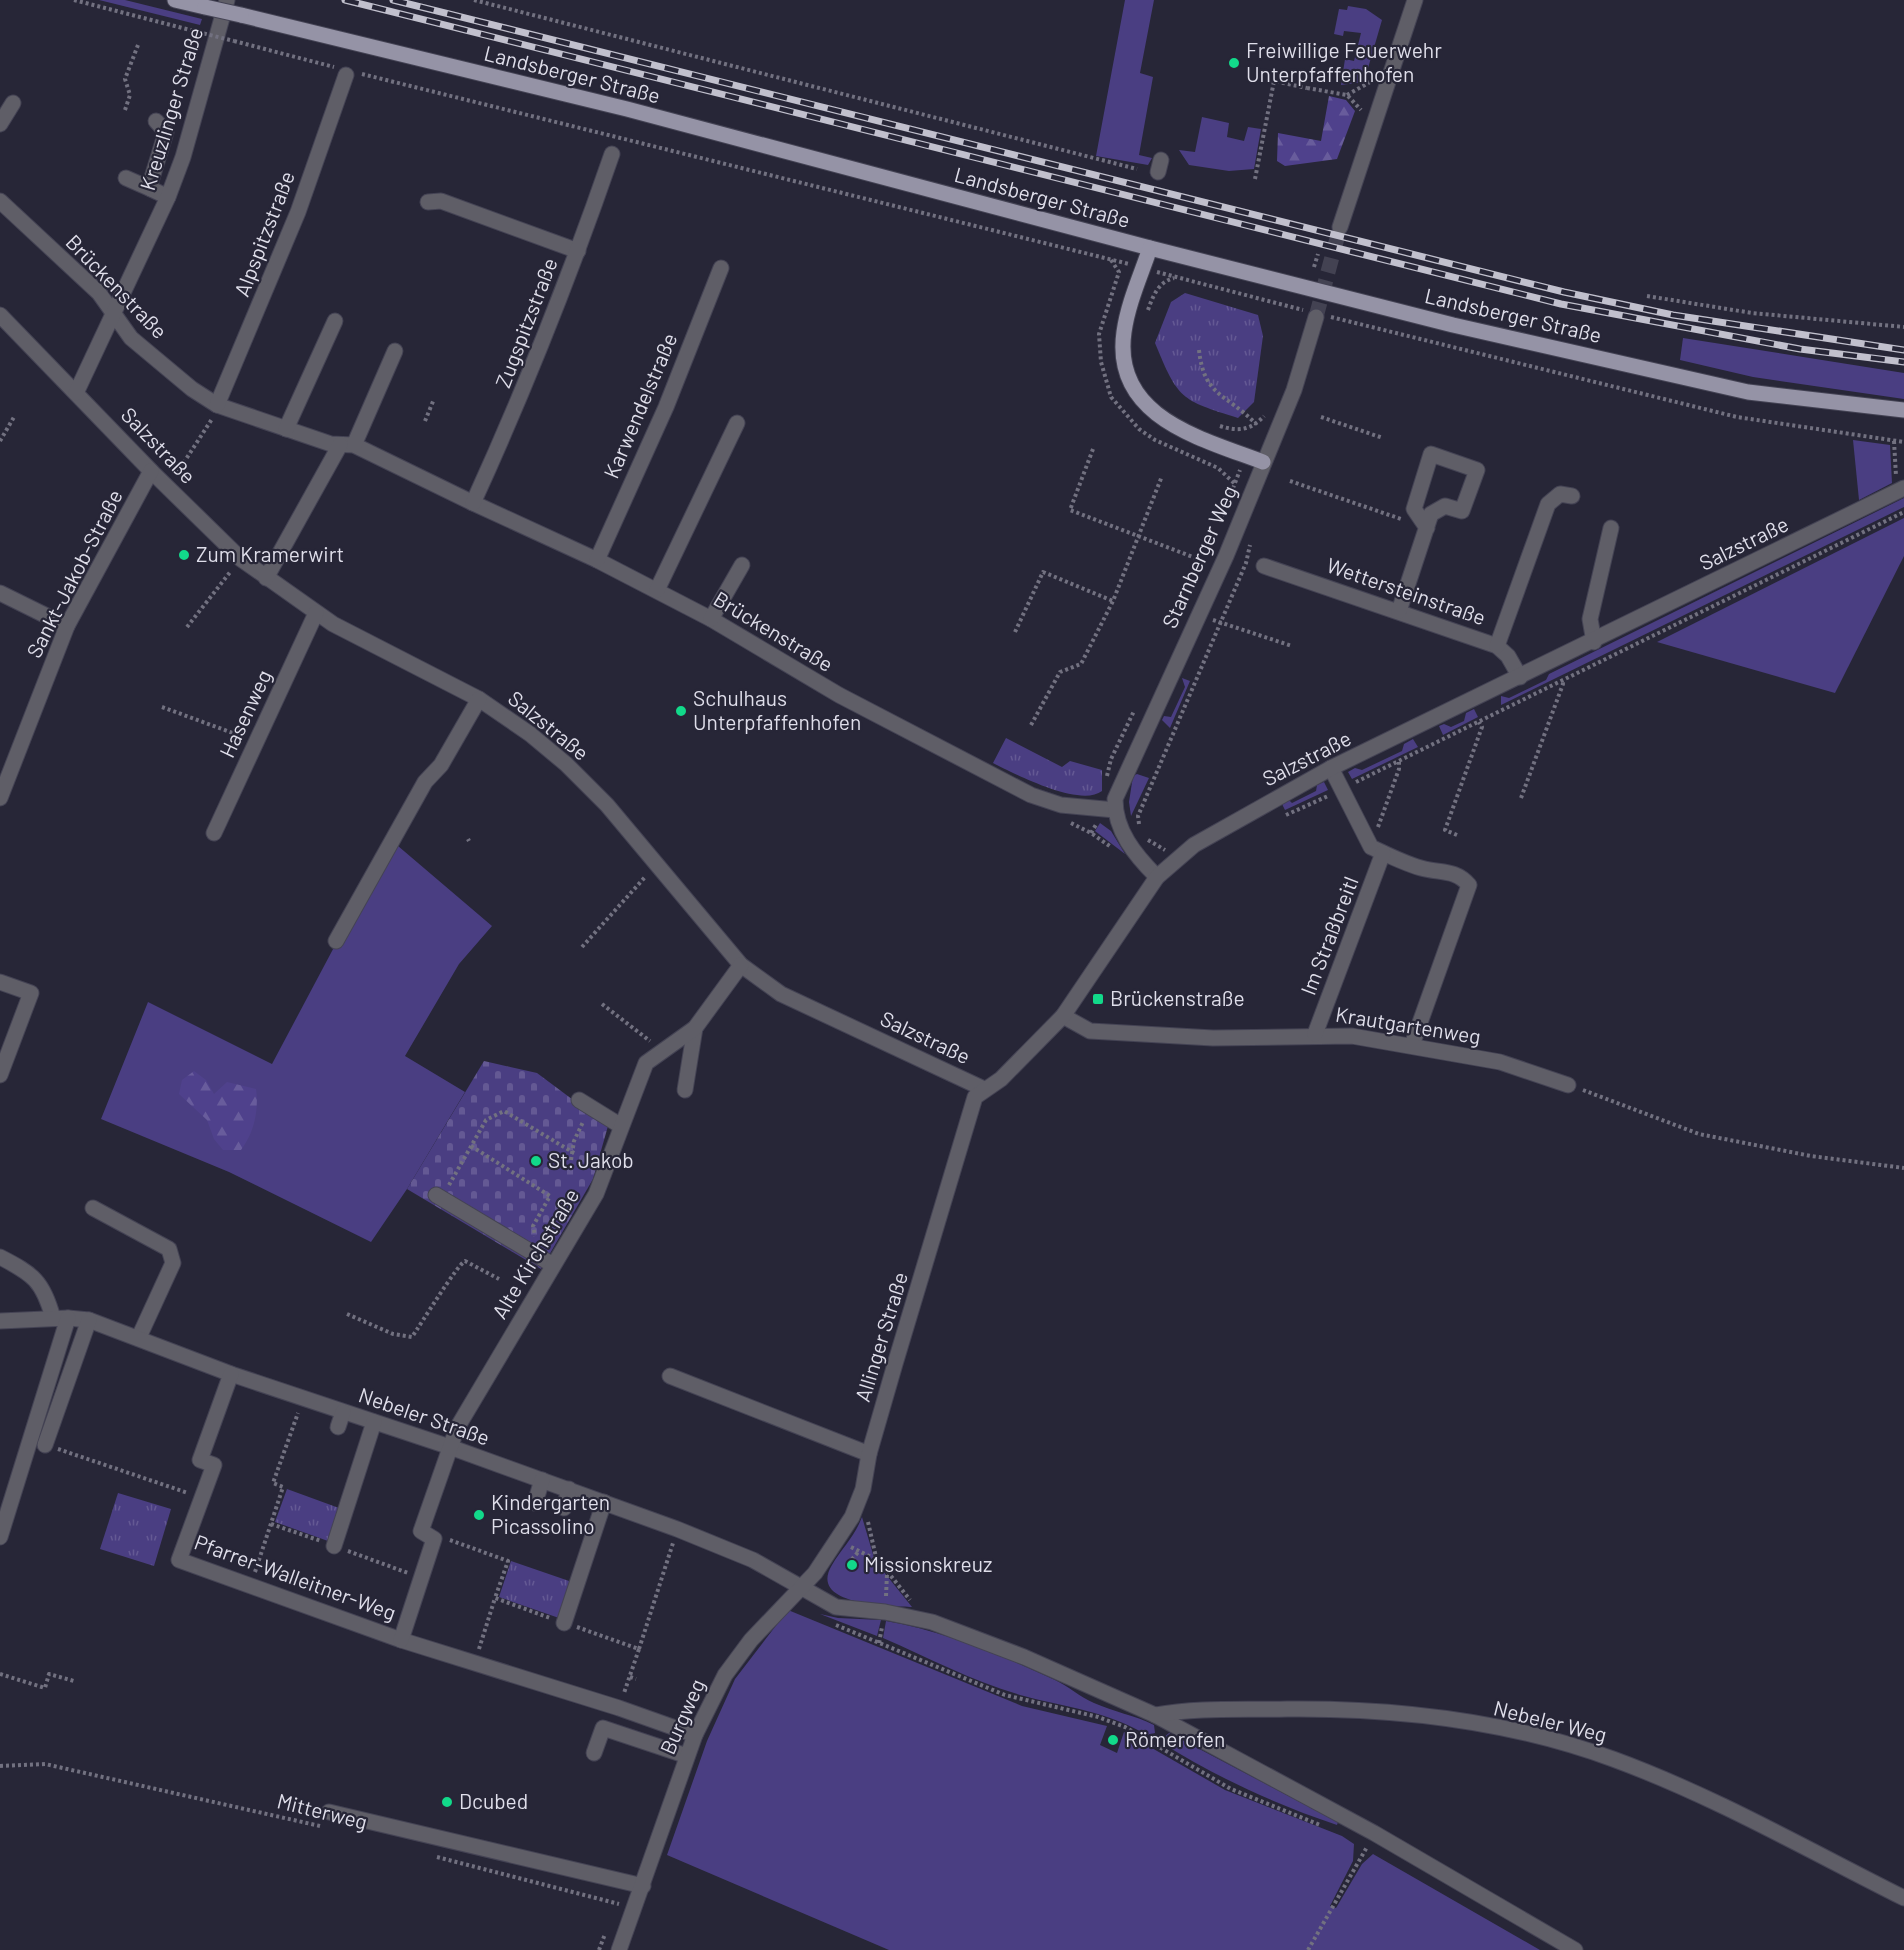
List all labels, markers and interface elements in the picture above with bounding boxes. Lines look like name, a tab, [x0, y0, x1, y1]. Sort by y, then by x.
street label: Kreuzlinger Straße	[134, 24, 207, 193]
place label: Freiwillige Feuerwehr Unterpfaffenhofen	[1246, 37, 1442, 86]
street label: Landsberger Straße	[482, 40, 663, 108]
marker: Freiwillige Feuerwehr Unterpfaffenhofen	[1227, 56, 1241, 70]
street label: Landsberger Straße	[952, 161, 1133, 232]
street label: Alpspitzstraße	[228, 167, 299, 300]
street label: Brückenstraße	[61, 229, 173, 343]
street label: Zugspitzstraße	[489, 254, 562, 391]
street label: Landsberger Straße	[1422, 282, 1604, 347]
street label: Karwendelstraße	[598, 329, 681, 482]
street label: Salzstraße	[117, 402, 201, 488]
street label: Starnberger Weg	[1156, 481, 1241, 632]
street label: Sankt-Jakob-Straße	[20, 485, 127, 662]
street label: Salzstraße	[1695, 510, 1792, 575]
place label: Zum Kramerwirt	[196, 541, 344, 566]
marker: Zum Kramerwirt	[177, 548, 191, 562]
street label: Wettersteinstraße	[1324, 552, 1489, 629]
street label: Brückenstraße	[710, 585, 838, 676]
street label: Hasenweg	[213, 665, 276, 761]
street label: Salzstraße	[504, 685, 594, 765]
place label: Schulhaus Unterpfaffenhofen	[693, 685, 861, 734]
marker: Schulhaus Unterpfaffenhofen	[674, 704, 688, 718]
street label: Salzstraße	[1258, 725, 1355, 791]
street label: Im Straßbreitl	[1295, 873, 1363, 998]
place label: Brückenstraße	[1110, 985, 1245, 1010]
marker: Brückenstraße	[1091, 992, 1105, 1006]
street label: Krautgartenweg	[1334, 1001, 1483, 1048]
street label: Salzstraße	[877, 1005, 974, 1068]
place label: St. Jakob	[548, 1147, 634, 1172]
marker: St. Jakob	[529, 1154, 543, 1168]
street label: Alte Kirchstraße	[486, 1184, 583, 1323]
street label: Allinger Straße	[849, 1269, 912, 1405]
street label: Nebeler Straße	[356, 1381, 493, 1450]
place label: Kindergarten Picassolino	[491, 1489, 610, 1538]
marker: Kindergarten Picassolino	[472, 1508, 486, 1522]
street label: Pfarrer-Walleitner-Weg	[191, 1529, 400, 1625]
place label: Missionskreuz	[864, 1551, 992, 1576]
marker: Missionskreuz	[845, 1558, 859, 1572]
street label: Burgweg	[654, 1675, 709, 1758]
street label: Nebeler Weg	[1491, 1694, 1609, 1747]
place label: Römerofen	[1125, 1726, 1225, 1751]
marker: Römerofen	[1106, 1733, 1120, 1747]
street label: Mitterweg	[275, 1787, 370, 1834]
place label: Dcubed	[459, 1788, 528, 1813]
marker: Dcubed	[440, 1795, 454, 1809]

